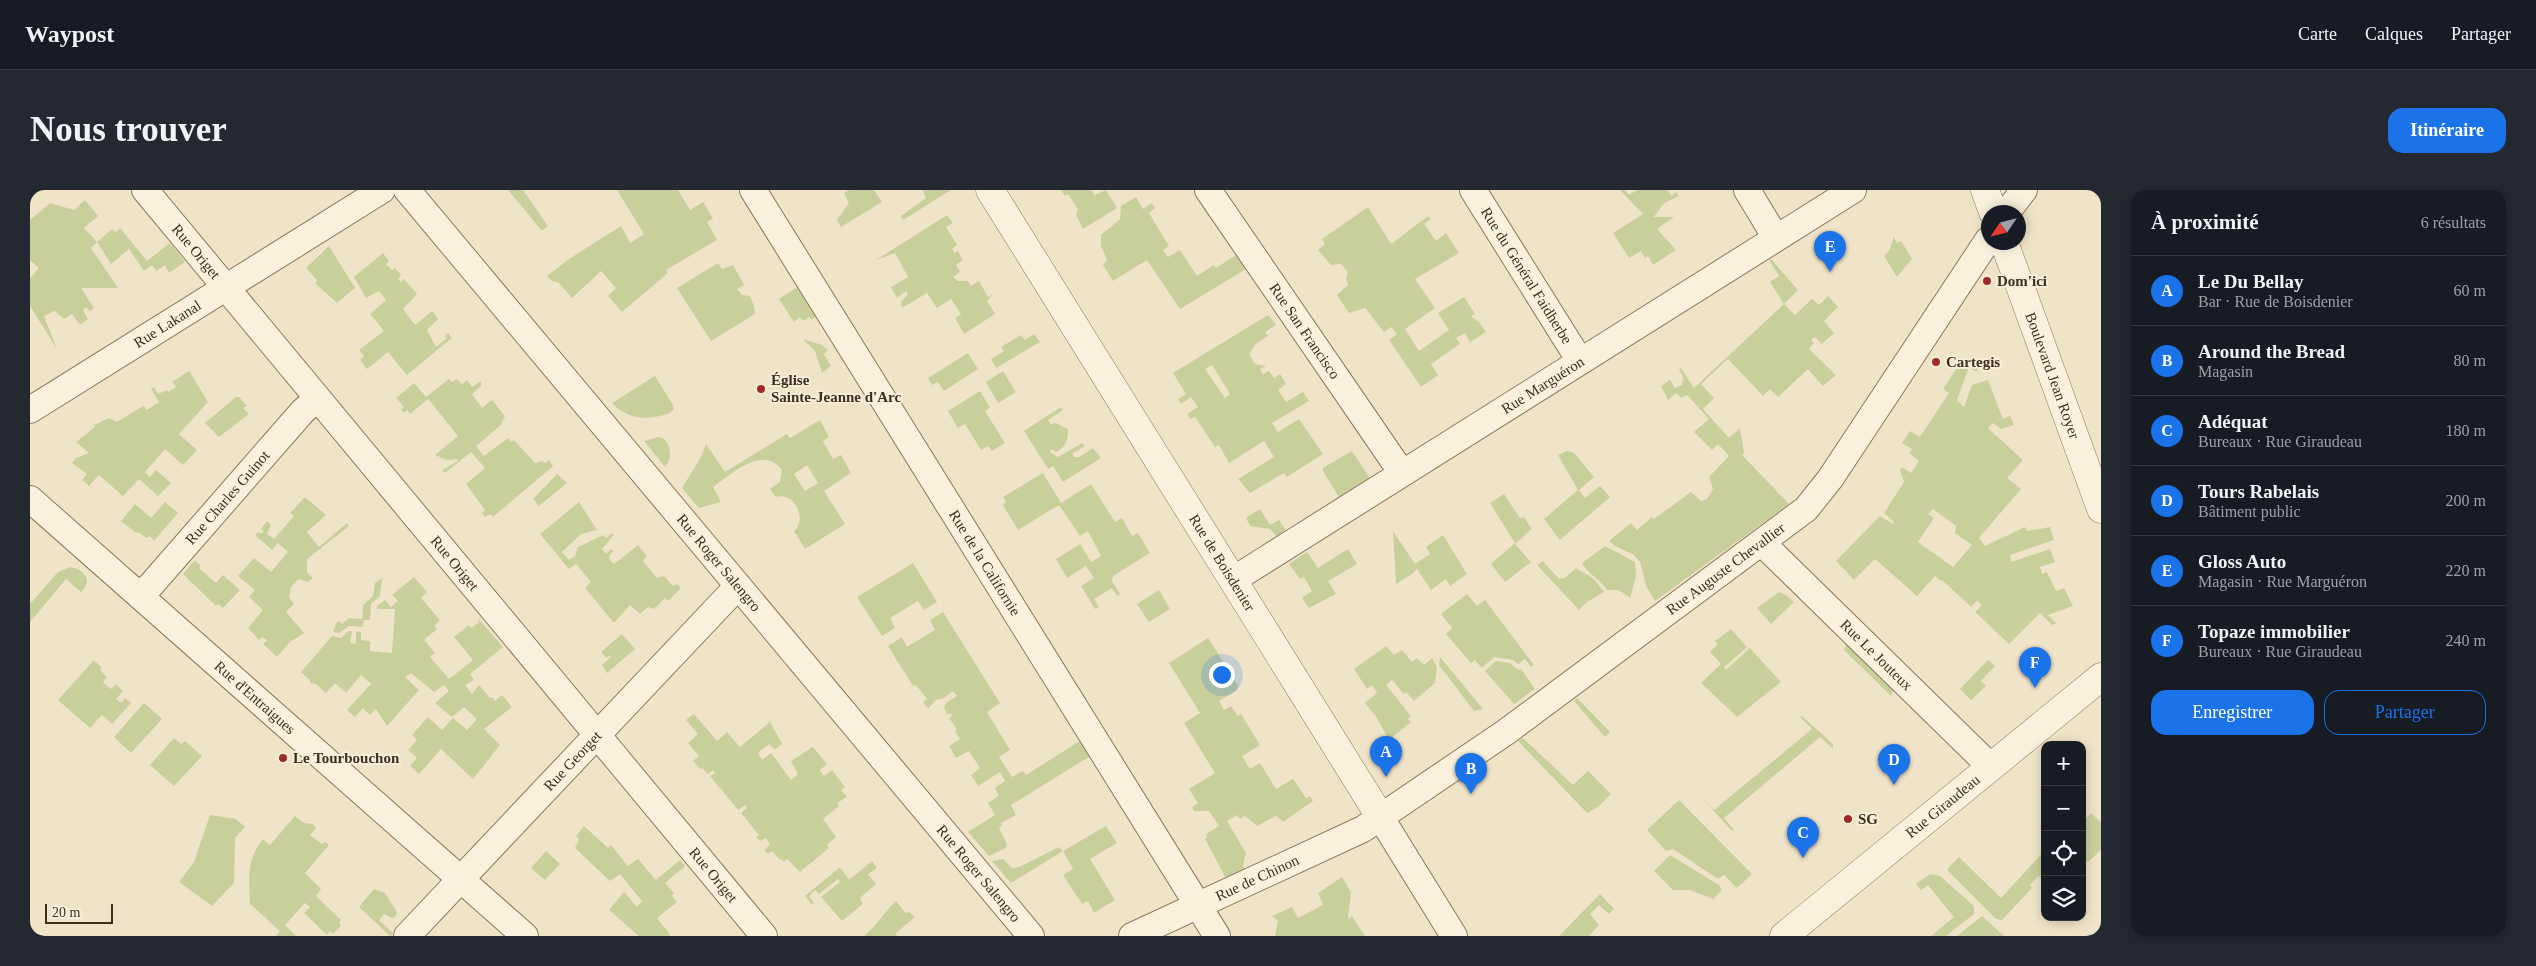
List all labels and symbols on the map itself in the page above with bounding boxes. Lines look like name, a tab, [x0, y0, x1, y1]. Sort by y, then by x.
street label: Rue du Général Faidherbe	[1478, 204, 1575, 347]
north arrow	[1981, 205, 2026, 250]
street label: Rue Origet	[169, 221, 224, 283]
pin: E	[1814, 231, 1846, 272]
place label: Dom'ici	[1997, 273, 2047, 289]
marker: Dom'ici	[1981, 275, 1993, 287]
street label: Rue San Francisco	[1266, 280, 1343, 382]
street label: Rue Lakanal	[131, 297, 204, 351]
street label: Boulevard Jean Royer	[2022, 310, 2083, 441]
street label: Rue Marguéron	[1499, 353, 1587, 417]
place label: Cartegis	[1946, 354, 2000, 370]
marker: Cartegis	[1930, 356, 1942, 368]
place label: Église Sainte-Jeanne d'Arc	[771, 372, 901, 405]
marker: Église Sainte-Jeanne d'Arc	[755, 383, 767, 395]
street label: Rue Charles Guinot	[182, 447, 273, 548]
street label: Rue de la Californie	[946, 507, 1024, 619]
street label: Rue Roger Salengro	[674, 511, 764, 615]
street label: Rue de Boisdenier	[1186, 511, 1258, 614]
street label: Rue Auguste Chevallier	[1663, 520, 1788, 618]
street label: Rue Origet	[427, 533, 483, 594]
street label: Rue Le Jouteux	[1837, 616, 1916, 694]
pin: F	[2019, 647, 2051, 688]
street label: Rue d'Entraigues	[211, 658, 299, 738]
your location	[1209, 662, 1235, 688]
street label: Rue Georget	[541, 727, 605, 794]
pin: A	[1370, 736, 1402, 777]
pin: D	[1878, 744, 1910, 785]
place label: Le Tourbouchon	[293, 750, 400, 766]
marker: Le Tourbouchon	[277, 752, 289, 764]
pin: B	[1455, 753, 1487, 794]
street label: Rue Giraudeau	[1903, 771, 1983, 841]
place label: SG	[1858, 811, 1878, 827]
marker: SG	[1842, 813, 1854, 825]
pin: C	[1787, 817, 1819, 858]
street label: Rue Roger Salengro	[933, 822, 1024, 925]
street label: Rue Origet	[686, 844, 741, 906]
street label: Rue de Chinon	[1213, 852, 1302, 904]
scale bar	[45, 901, 112, 924]

